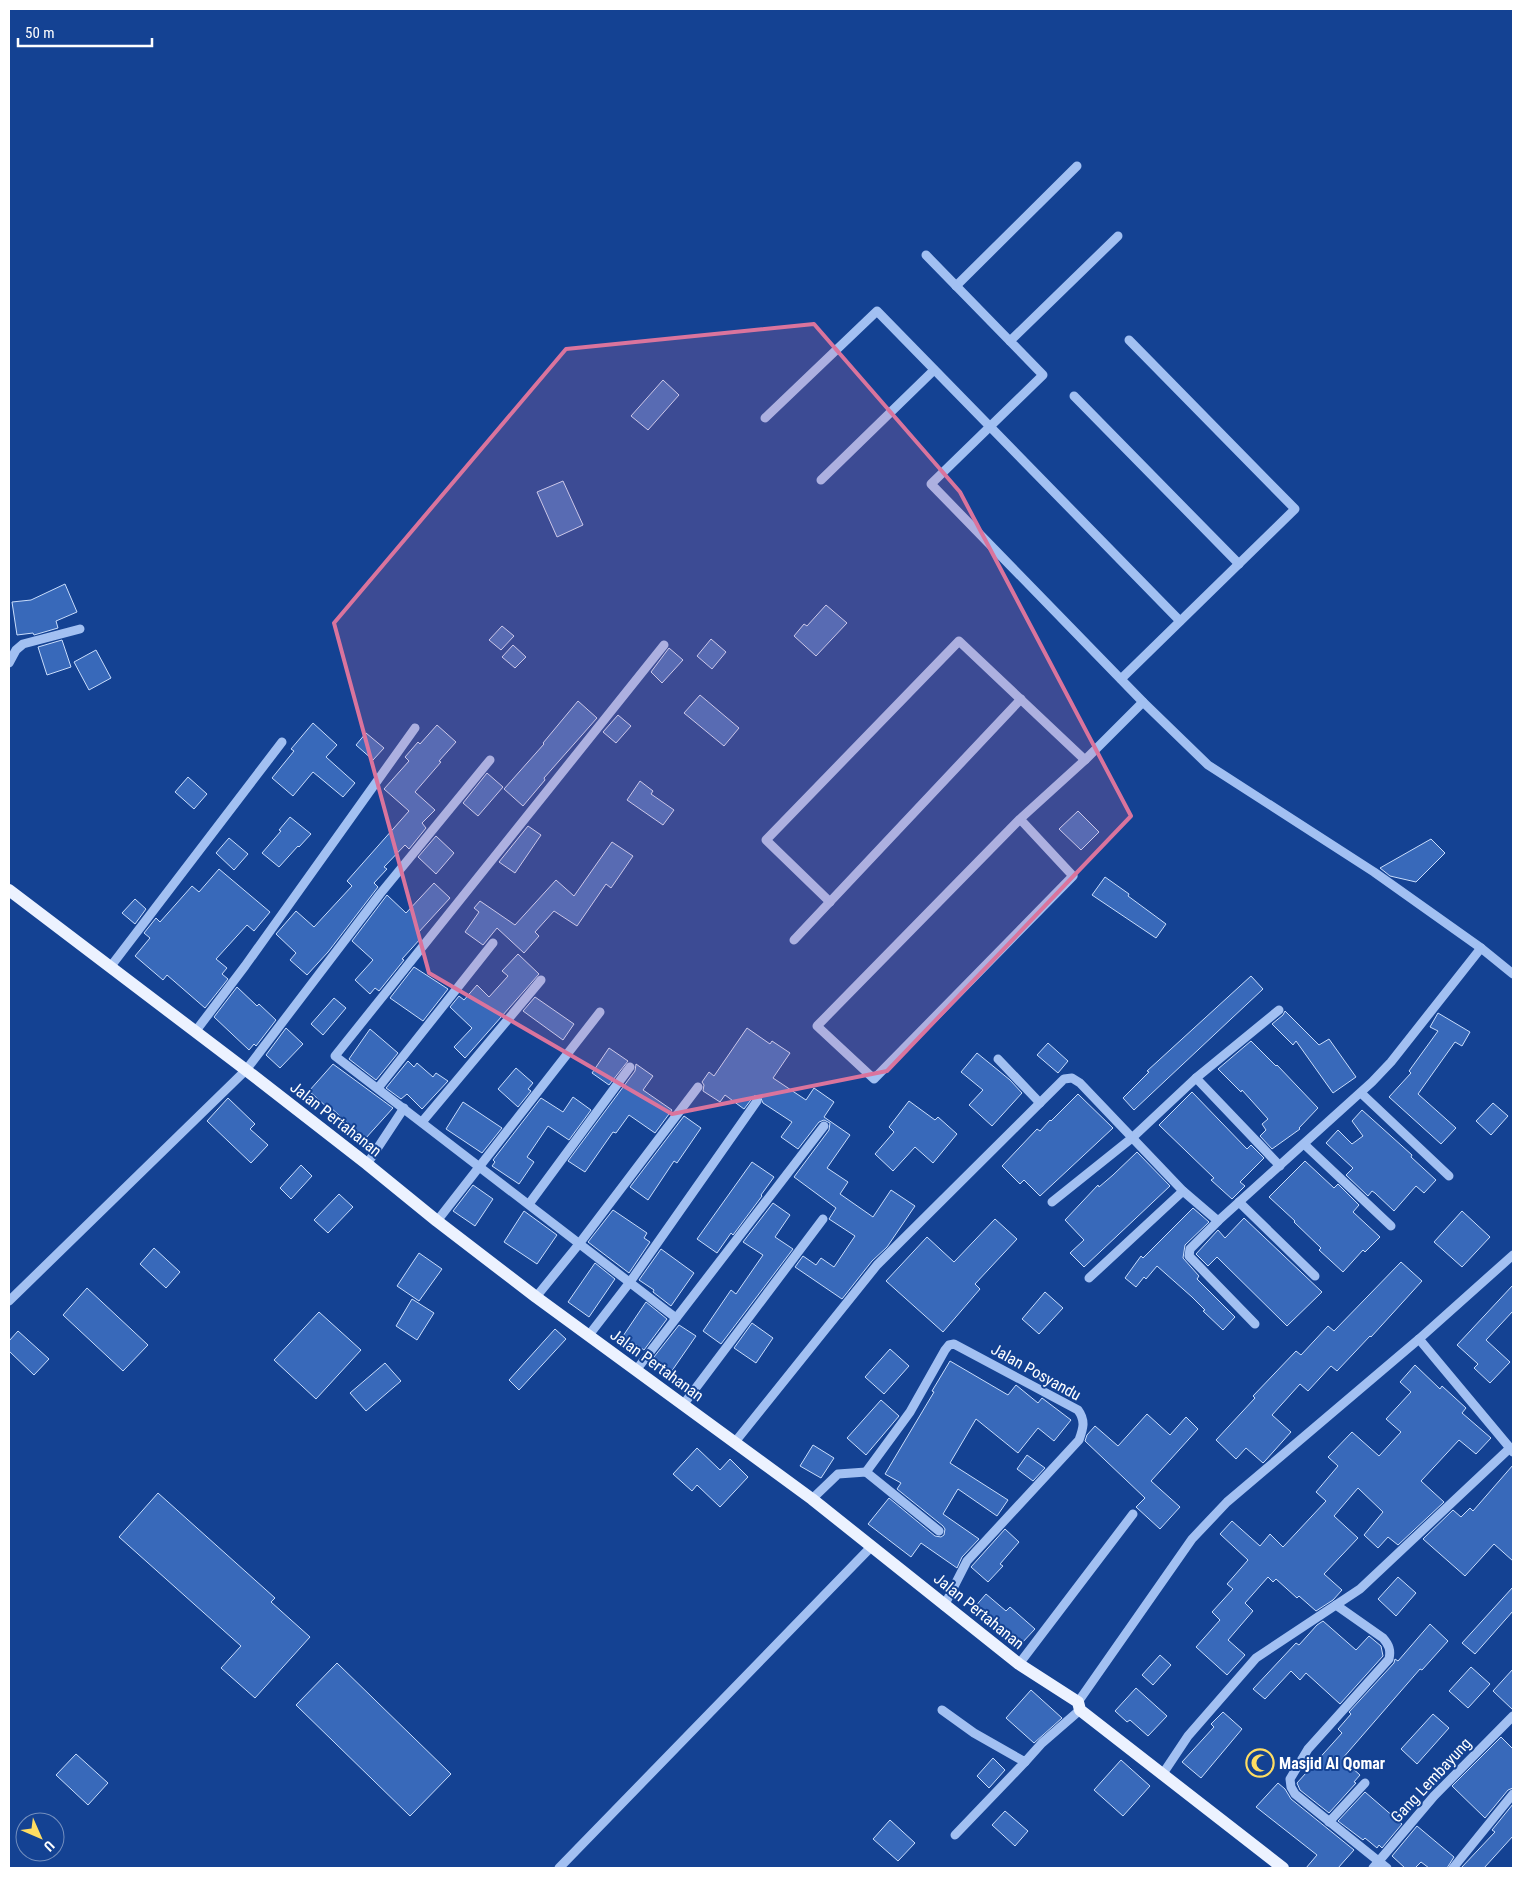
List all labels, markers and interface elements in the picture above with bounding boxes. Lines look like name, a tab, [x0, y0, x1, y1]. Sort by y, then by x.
scale bar	[18, 15, 151, 47]
text: 50 m	[25, 24, 55, 42]
street label: Jalan Pertahanan	[287, 1077, 385, 1161]
street label: Jalan Pertahanan	[607, 1325, 707, 1405]
street label: Jalan Posyandu	[988, 1339, 1084, 1405]
street label: Jalan Pertahanan	[930, 1569, 1028, 1653]
street label: Gang Lembayung	[1387, 1734, 1475, 1826]
mosque icon: Masjid Al Qomar	[1245, 1748, 1275, 1778]
place label: Masjid Al Qomar	[1279, 1754, 1385, 1773]
north arrow	[15, 1812, 65, 1862]
text: U	[41, 1838, 58, 1855]

